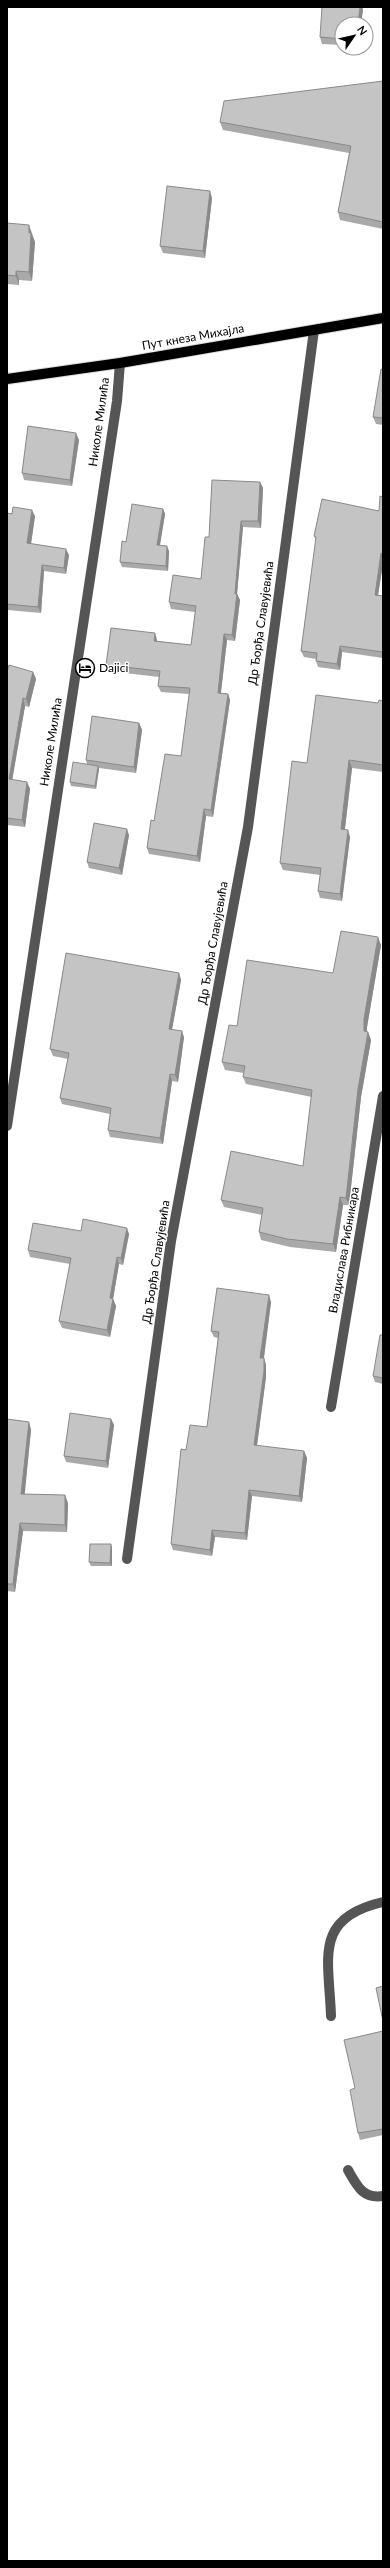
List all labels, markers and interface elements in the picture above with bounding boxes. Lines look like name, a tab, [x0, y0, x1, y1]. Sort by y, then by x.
north arrow	[334, 16, 374, 56]
text: N	[355, 23, 370, 37]
street label: Пут кнеза Михајла	[141, 320, 245, 353]
street label: Николе Милића	[85, 377, 112, 467]
street label: Др Ђорђа Славујевића	[244, 560, 277, 686]
hotel icon: Dajici	[74, 657, 96, 679]
place label: Dajici	[99, 660, 128, 675]
street label: Николе Милића	[36, 696, 65, 787]
street label: Др Ђорђа Славујевића	[194, 880, 231, 1006]
street label: Владислава Рибникара	[325, 1186, 362, 1314]
street label: Др Ђорђа Славујевића	[138, 1199, 173, 1325]

